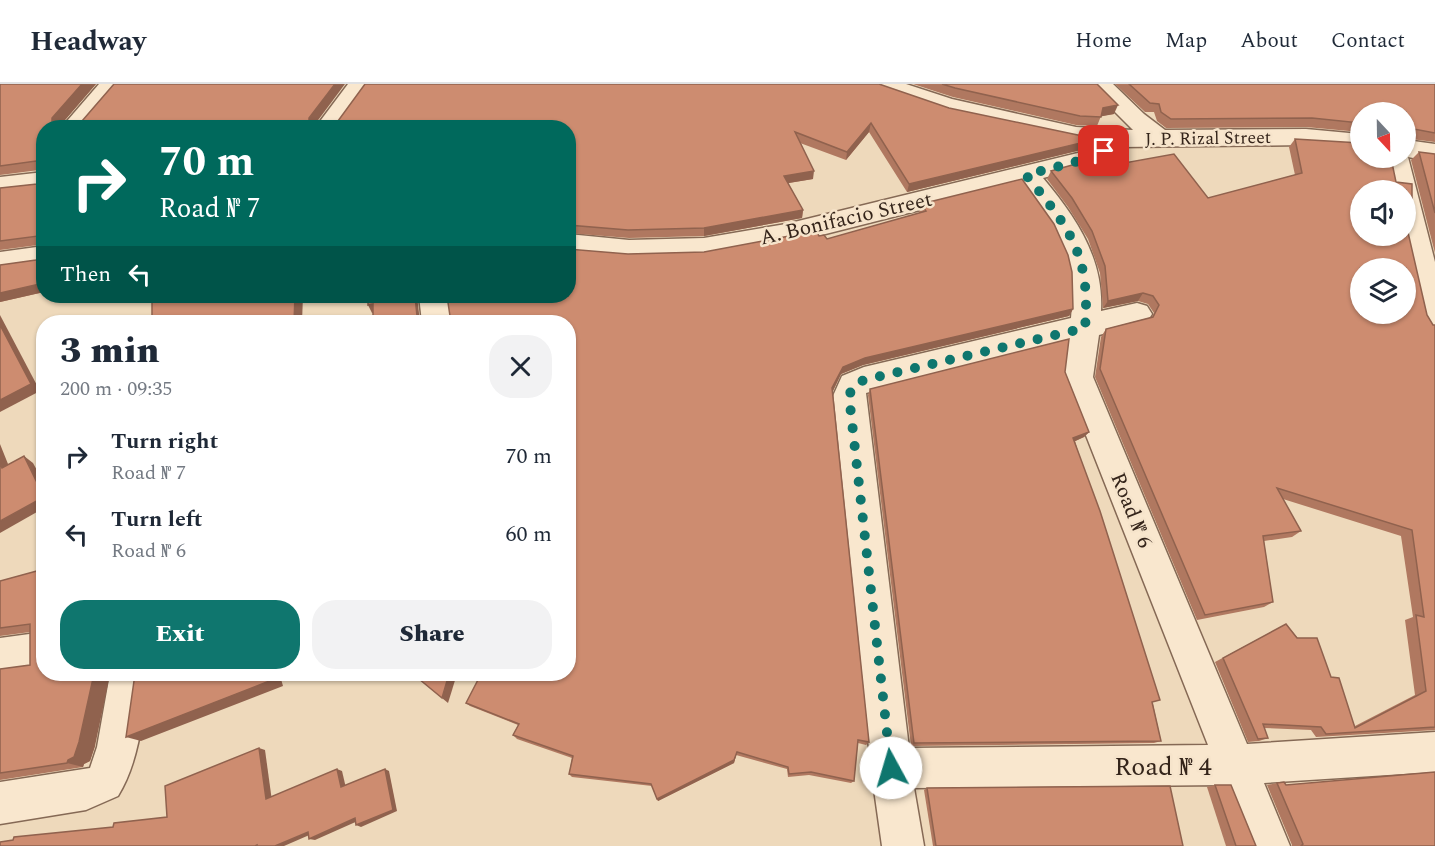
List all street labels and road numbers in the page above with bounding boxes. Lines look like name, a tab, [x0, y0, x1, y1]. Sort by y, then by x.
street label: J. P. Rizal Street	[1145, 124, 1271, 153]
street label: A. Bonifacio Street	[757, 184, 936, 254]
street label: Road № 6	[1101, 468, 1161, 553]
street label: Road № 4	[1114, 747, 1212, 787]

